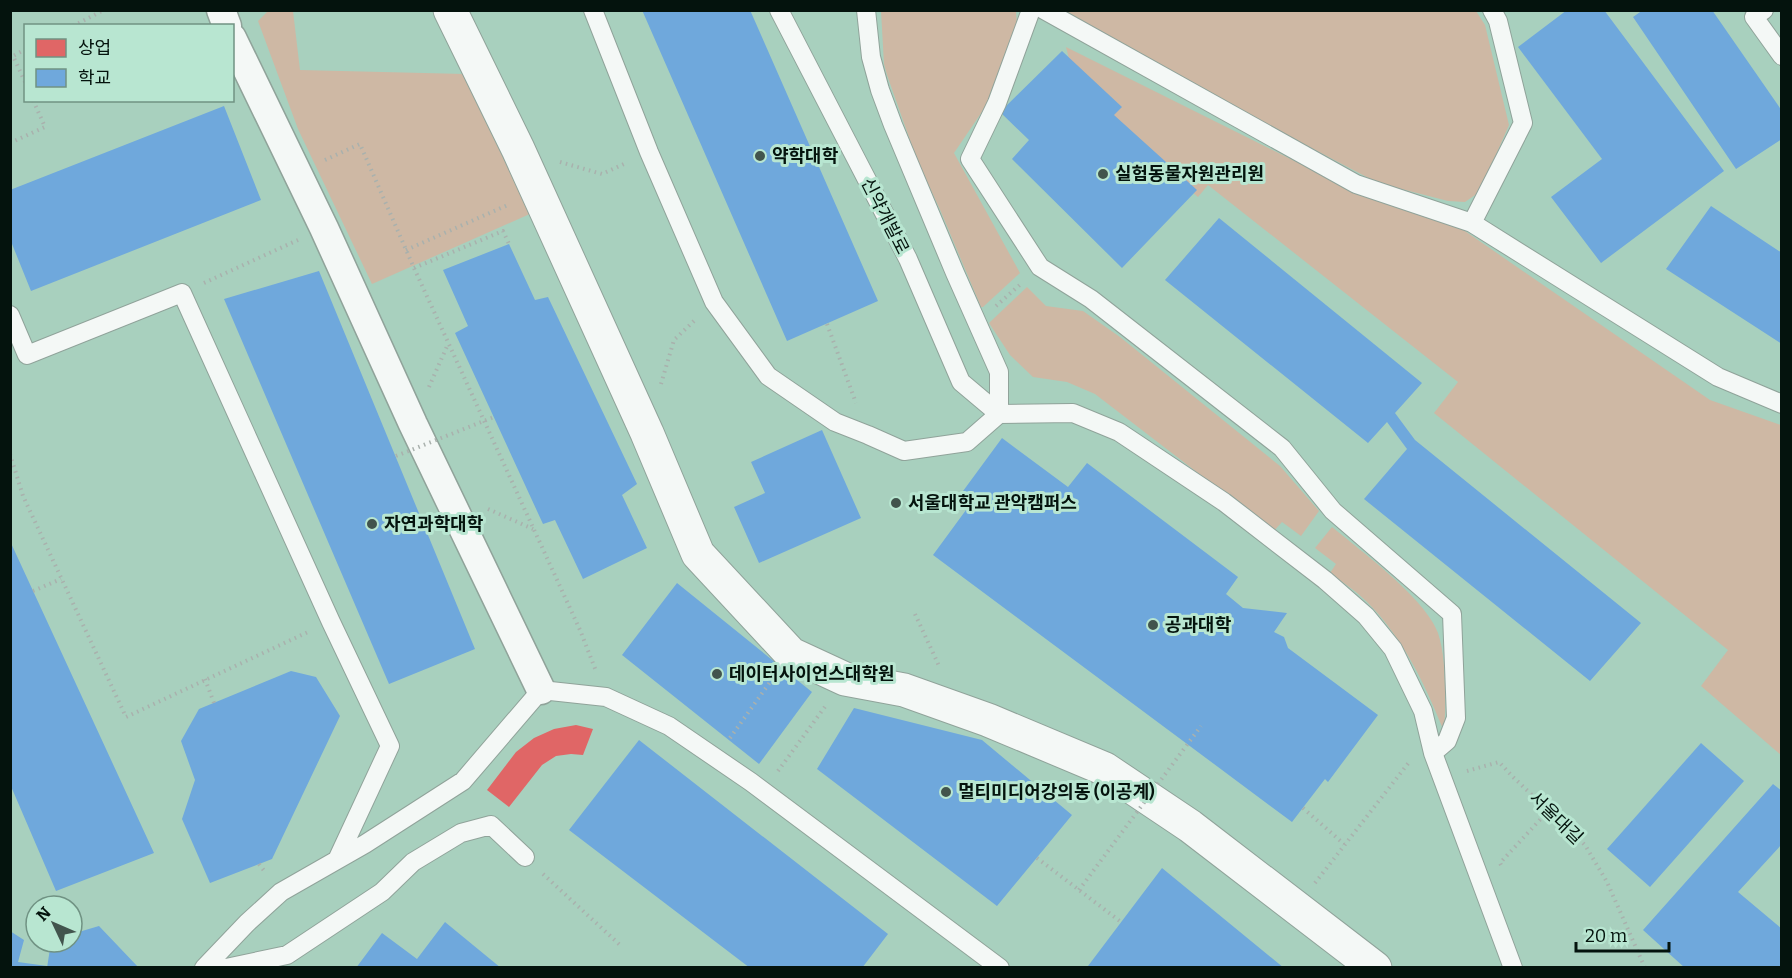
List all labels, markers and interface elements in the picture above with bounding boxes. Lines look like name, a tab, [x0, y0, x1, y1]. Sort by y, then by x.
legend	[24, 24, 234, 102]
text: 상업	[78, 37, 111, 59]
text: 학교	[78, 67, 111, 89]
place label: 약학대학	[772, 145, 839, 167]
marker: 약학대학	[753, 149, 767, 163]
place label: 실험동물자원관리원	[1115, 163, 1264, 185]
marker: 실험동물자원관리원	[1096, 167, 1110, 181]
street label: 신약개발로	[856, 174, 914, 258]
place label: 서울대학교 관악캠퍼스	[908, 492, 1077, 514]
marker: 서울대학교 관악캠퍼스	[889, 496, 903, 510]
place label: 자연과학대학	[384, 513, 484, 535]
marker: 자연과학대학	[365, 517, 379, 531]
place label: 공과대학	[1165, 614, 1232, 636]
marker: 공과대학	[1146, 618, 1160, 632]
place label: 데이터사이언스대학원	[729, 663, 895, 685]
marker: 데이터사이언스대학원	[710, 667, 724, 681]
place label: 멀티미디어강의동 (이공계)	[958, 781, 1155, 803]
marker: 멀티미디어강의동 (이공계)	[939, 785, 953, 799]
street label: 서울대길	[1525, 787, 1587, 849]
north arrow	[24, 894, 84, 954]
text: N	[32, 903, 55, 925]
scale bar	[1576, 915, 1669, 953]
text: 20 m	[1585, 925, 1627, 947]

